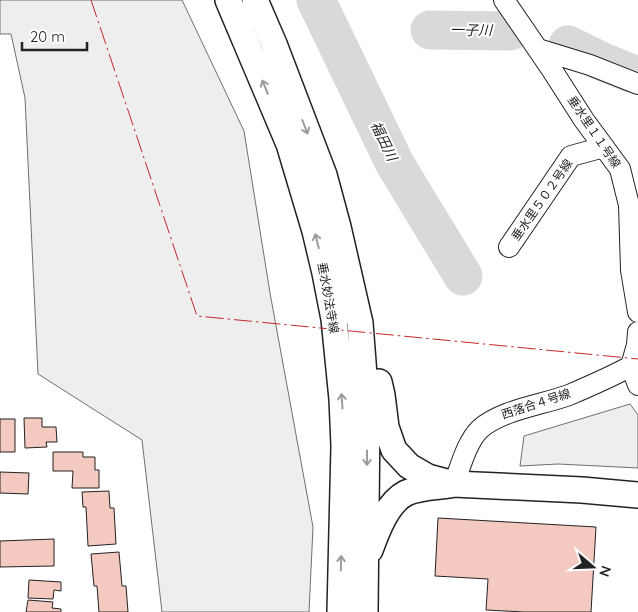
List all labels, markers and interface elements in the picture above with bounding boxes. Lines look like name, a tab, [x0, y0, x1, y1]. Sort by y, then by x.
scale bar	[22, 20, 88, 52]
water label: 一子川	[450, 21, 494, 39]
text: 20 m	[30, 27, 65, 46]
one-way arrow	[260, 80, 269, 95]
street label: 垂水里１１号線	[565, 93, 624, 171]
one-way arrow	[301, 118, 310, 134]
water label: 福田川	[367, 118, 402, 166]
street label: 垂水里５０２号線	[508, 156, 575, 243]
one-way arrow	[312, 233, 321, 249]
street label: 垂水妙法寺線	[315, 261, 342, 335]
street label: 西落合４号線	[499, 385, 572, 422]
one-way arrow	[337, 393, 346, 409]
one-way arrow	[362, 450, 372, 466]
north arrow	[568, 542, 618, 592]
one-way arrow	[337, 556, 346, 572]
text: N	[595, 563, 615, 579]

